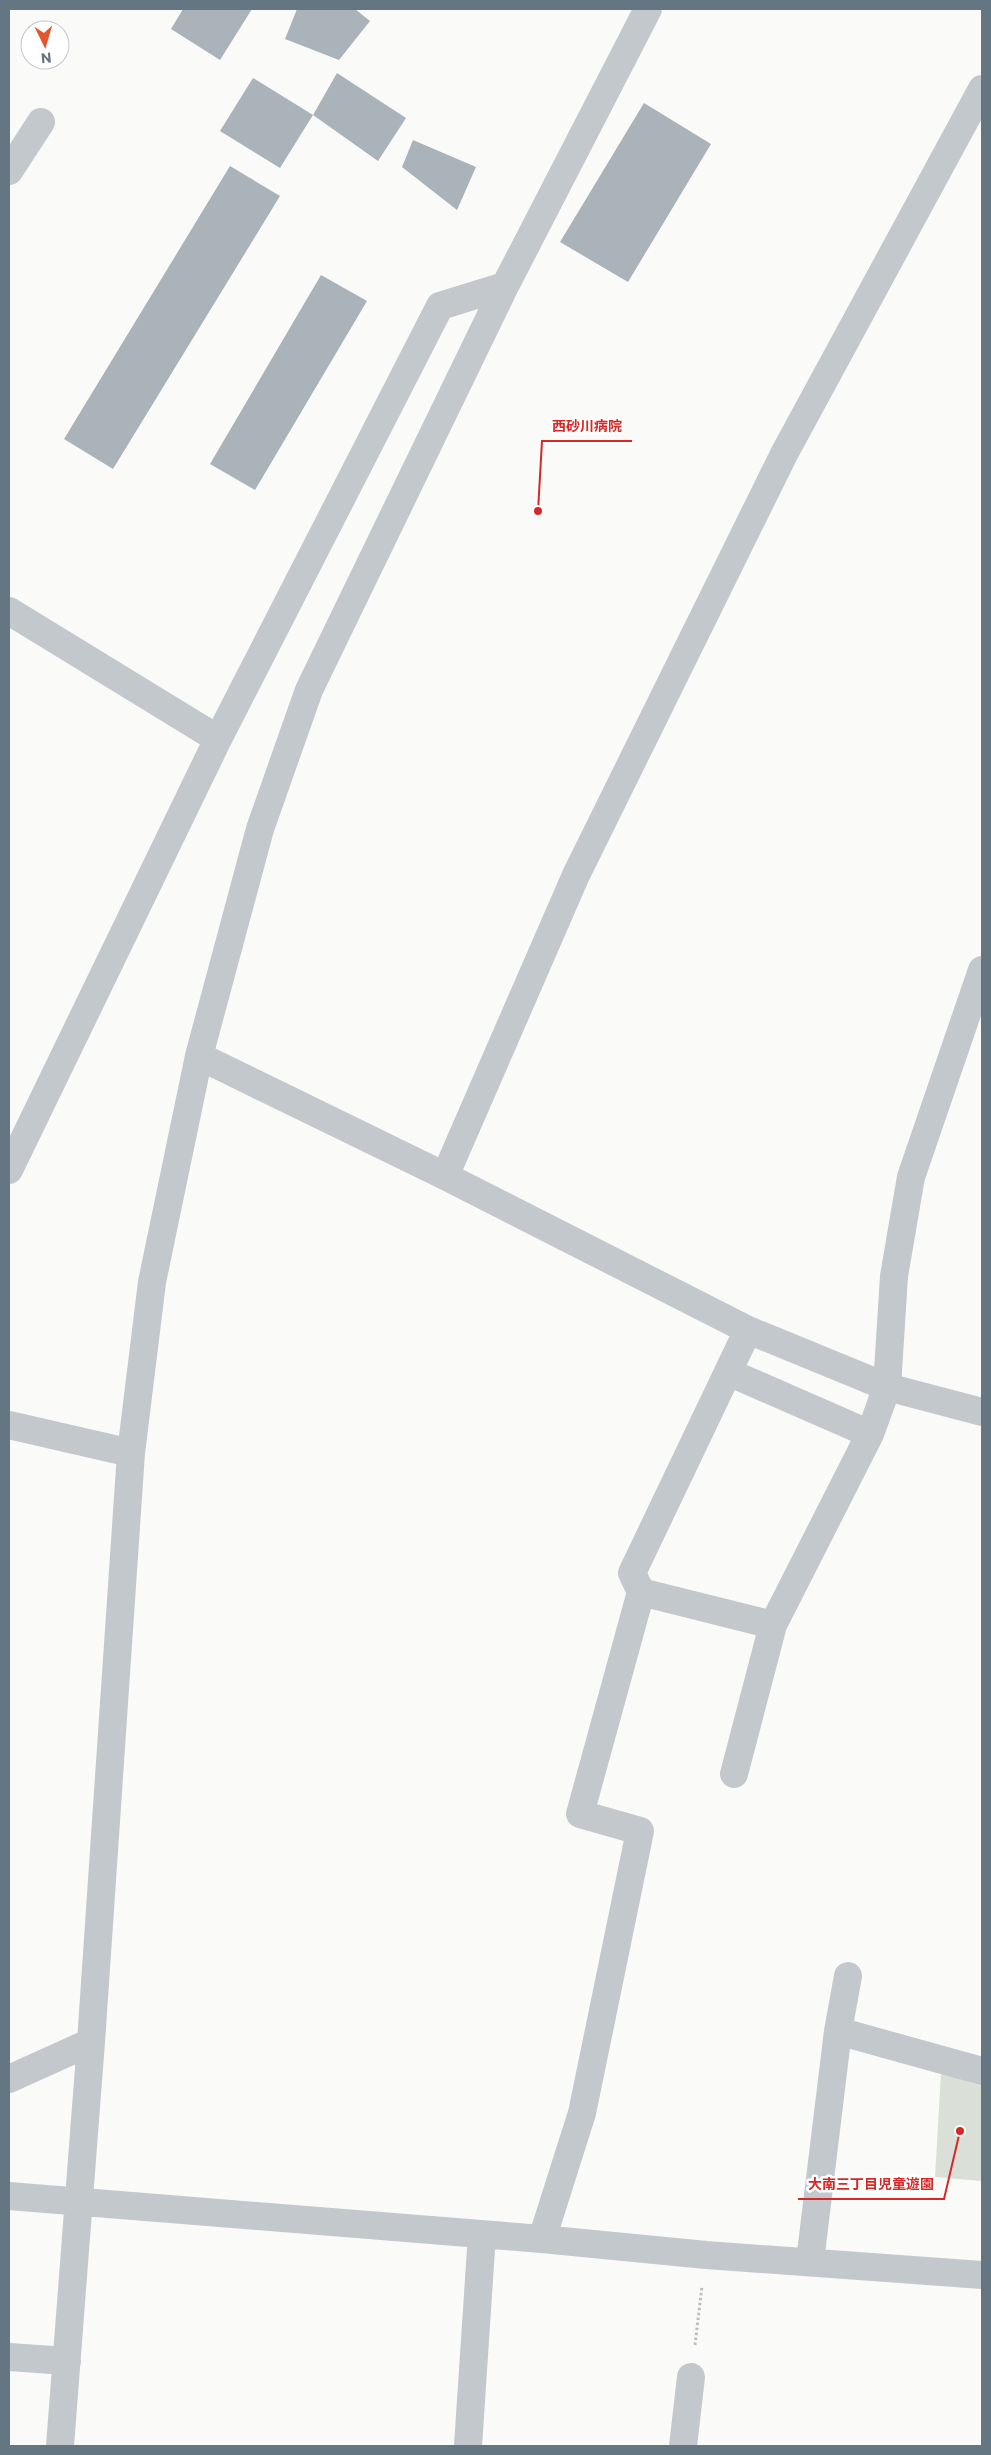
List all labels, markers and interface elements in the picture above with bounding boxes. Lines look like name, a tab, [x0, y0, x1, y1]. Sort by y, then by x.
north arrow	[20, 20, 70, 70]
text: N	[40, 50, 52, 67]
callout: 西砂川病院	[542, 412, 632, 441]
text: 西砂川病院	[552, 417, 622, 434]
callout: 大南三丁目児童遊園	[798, 2170, 944, 2199]
text: 大南三丁目児童遊園	[808, 2175, 934, 2192]

